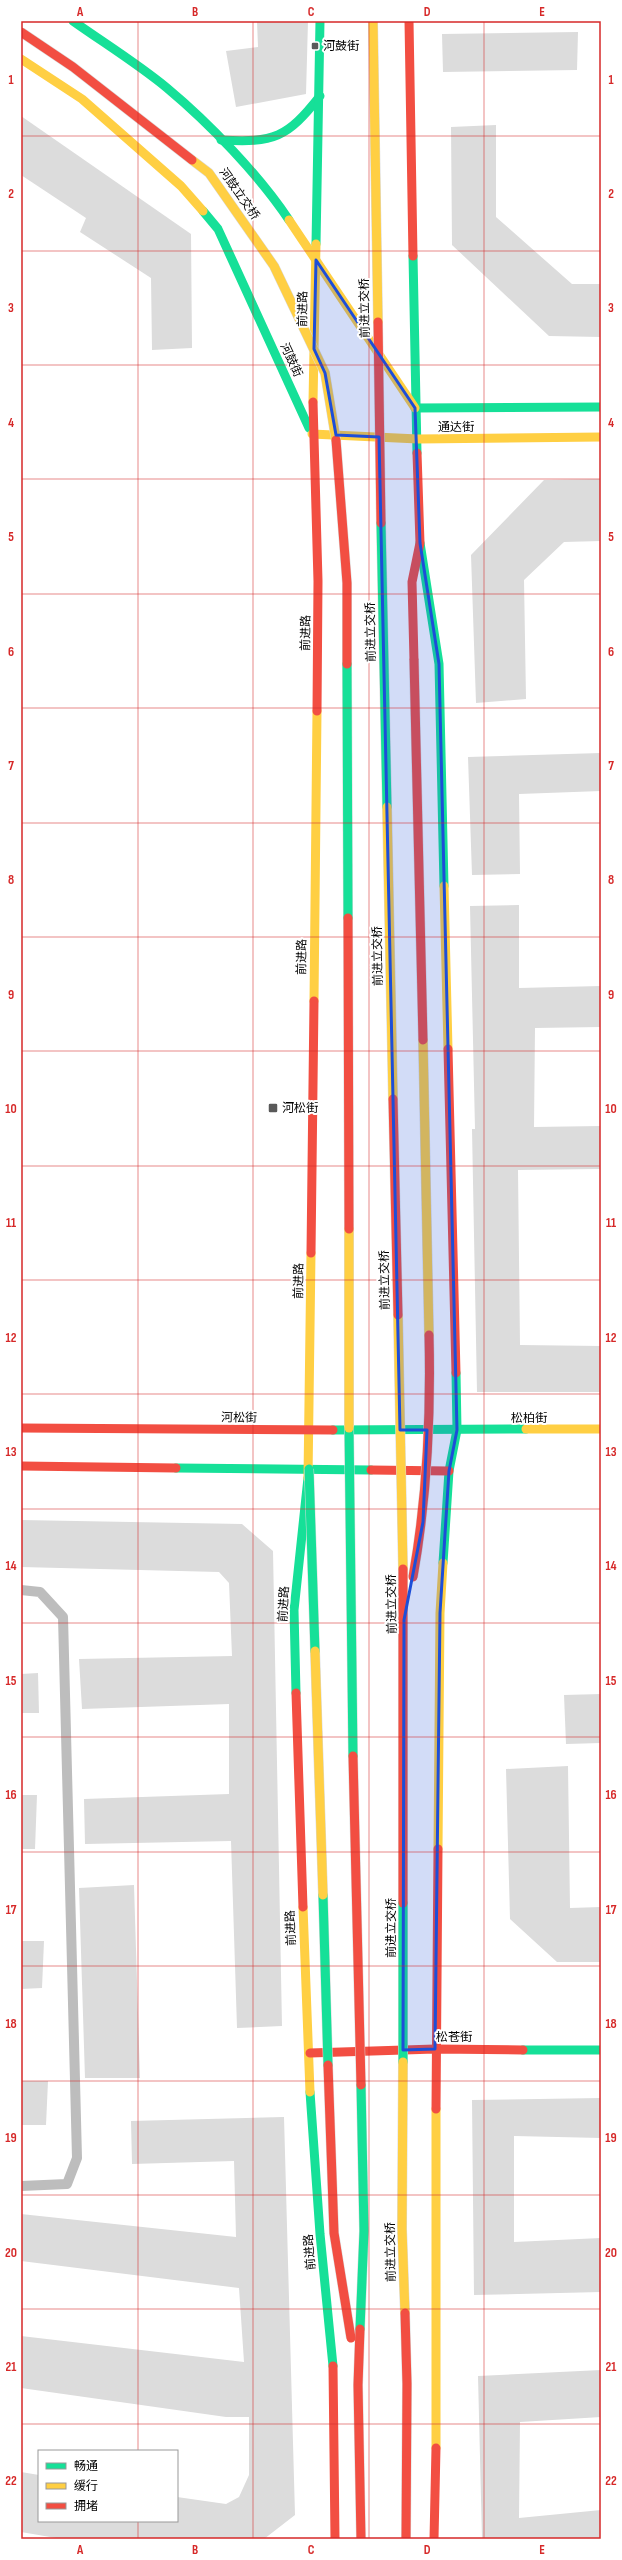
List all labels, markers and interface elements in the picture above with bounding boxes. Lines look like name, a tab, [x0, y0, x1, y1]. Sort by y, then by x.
text: A	[76, 4, 84, 20]
text: B	[192, 4, 198, 20]
text: C	[308, 4, 315, 20]
text: D	[424, 4, 431, 20]
text: E	[539, 4, 545, 20]
place label: 河鼓街	[323, 39, 359, 54]
marker: 河鼓街	[310, 41, 320, 51]
text: 1	[8, 72, 14, 88]
text: 1	[608, 72, 614, 88]
street label: 河鼓立交桥	[216, 165, 262, 223]
text: 2	[8, 186, 14, 202]
text: 2	[608, 186, 614, 202]
street label: 前进立交桥	[357, 278, 373, 338]
street label: 前进路	[295, 291, 311, 327]
text: 3	[8, 300, 14, 316]
text: 3	[608, 300, 614, 316]
street label: 河鼓街	[277, 341, 305, 379]
text: 4	[8, 415, 14, 431]
text: 4	[608, 415, 614, 431]
street label: 通达街	[438, 420, 474, 435]
text: 5	[8, 529, 14, 545]
text: 5	[608, 529, 614, 545]
street label: 前进立交桥	[363, 602, 379, 662]
street label: 前进路	[298, 615, 314, 651]
text: 6	[8, 644, 14, 660]
text: 6	[608, 644, 614, 660]
text: 7	[8, 758, 14, 774]
text: 7	[608, 758, 614, 774]
text: 8	[8, 872, 14, 888]
text: 8	[608, 872, 614, 888]
street label: 前进立交桥	[370, 926, 386, 986]
street label: 前进路	[294, 939, 310, 975]
text: 9	[8, 987, 14, 1003]
text: 9	[608, 987, 614, 1003]
text: 10	[5, 1101, 17, 1117]
place label: 河松街	[282, 1101, 318, 1116]
text: 10	[605, 1101, 617, 1117]
marker: 河松街	[267, 1102, 279, 1114]
text: 11	[6, 1215, 16, 1231]
text: 11	[606, 1215, 616, 1231]
street label: 前进立交桥	[377, 1250, 393, 1310]
street label: 前进路	[291, 1263, 307, 1299]
text: 12	[6, 1330, 17, 1346]
text: 12	[606, 1330, 617, 1346]
street label: 河松街	[221, 1410, 257, 1426]
street label: 松柏街	[511, 1411, 547, 1426]
text: 13	[6, 1444, 17, 1460]
text: 13	[606, 1444, 617, 1460]
text: 14	[5, 1558, 17, 1574]
text: 14	[605, 1558, 617, 1574]
street label: 前进立交桥	[384, 1574, 400, 1634]
street label: 前进路	[276, 1586, 292, 1622]
text: 15	[6, 1673, 17, 1689]
text: 15	[606, 1673, 617, 1689]
text: 16	[5, 1787, 17, 1803]
text: 16	[605, 1787, 617, 1803]
street label: 前进立交桥	[384, 1898, 399, 1958]
text: 17	[6, 1902, 17, 1918]
text: 17	[606, 1902, 617, 1918]
street label: 前进路	[283, 1910, 299, 1946]
text: 18	[5, 2016, 17, 2032]
text: 18	[605, 2016, 617, 2032]
street label: 松苍街	[436, 2030, 472, 2045]
text: 19	[5, 2130, 17, 2146]
text: 19	[605, 2130, 617, 2146]
street label: 前进立交桥	[383, 2222, 399, 2282]
street label: 前进路	[301, 2233, 319, 2271]
text: 20	[5, 2245, 17, 2261]
text: 20	[605, 2245, 617, 2261]
text: 21	[6, 2359, 16, 2375]
text: 21	[606, 2359, 616, 2375]
legend	[38, 2450, 178, 2522]
text: 畅通	[74, 2459, 98, 2474]
text: 22	[5, 2473, 17, 2489]
text: 22	[605, 2473, 617, 2489]
text: 缓行	[74, 2479, 98, 2494]
text: 拥堵	[74, 2499, 98, 2514]
text: A	[76, 2542, 84, 2558]
text: B	[192, 2542, 198, 2558]
text: C	[308, 2542, 315, 2558]
text: D	[424, 2542, 431, 2558]
text: E	[539, 2542, 545, 2558]

